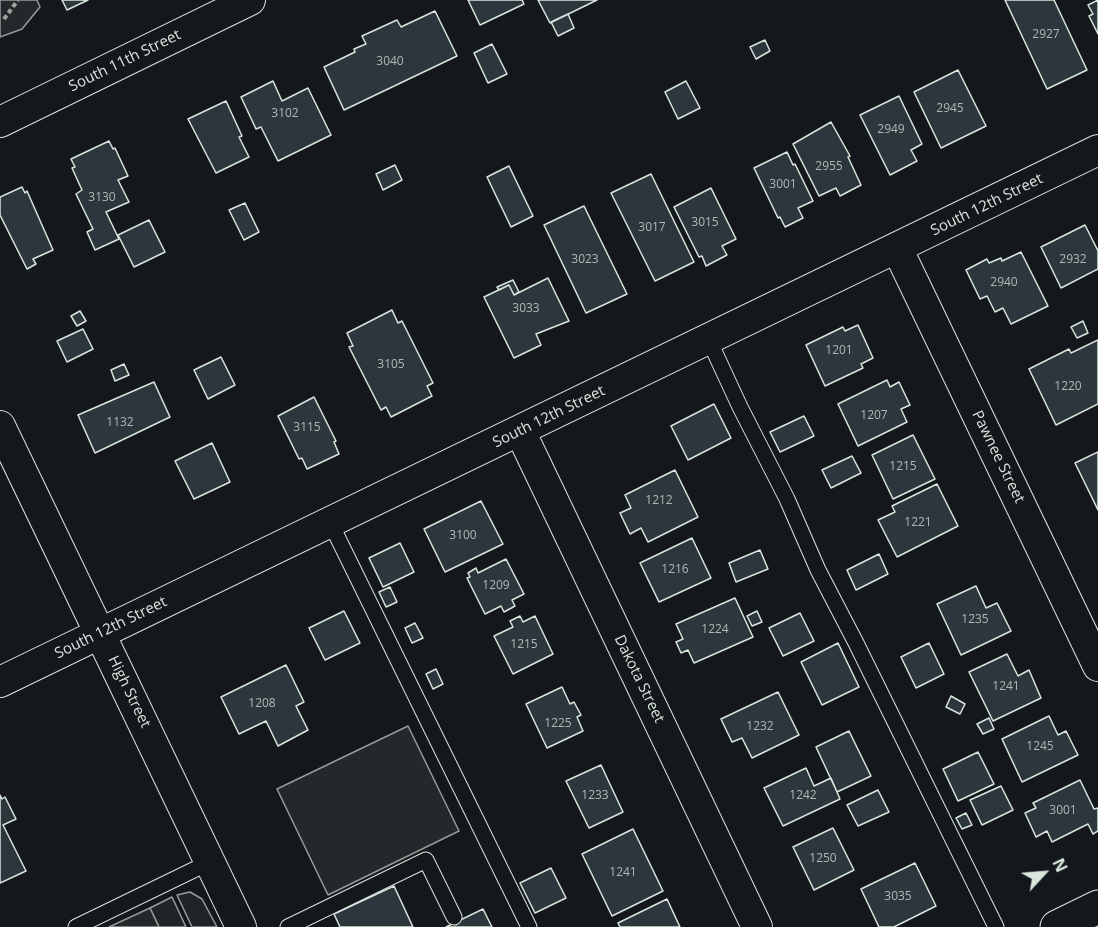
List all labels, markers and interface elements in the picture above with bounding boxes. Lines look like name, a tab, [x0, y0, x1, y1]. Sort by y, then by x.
street label: South 11th Street	[66, 26, 184, 96]
house number: 2927	[1032, 28, 1060, 42]
house number: 3040	[376, 55, 404, 69]
house number: 2945	[936, 102, 964, 116]
house number: 3102	[271, 107, 299, 121]
house number: 2949	[877, 123, 905, 137]
house number: 2955	[815, 160, 843, 174]
street label: South 12th Street	[928, 170, 1046, 240]
house number: 3001	[769, 178, 797, 192]
house number: 3130	[88, 191, 116, 205]
house number: 3015	[691, 216, 719, 230]
house number: 3017	[638, 221, 666, 235]
house number: 3023	[571, 253, 599, 267]
house number: 2932	[1059, 253, 1087, 267]
house number: 2940	[990, 276, 1018, 290]
house number: 3033	[512, 302, 540, 316]
house number: 1201	[825, 344, 853, 358]
house number: 3105	[377, 358, 405, 372]
house number: 1220	[1054, 380, 1082, 394]
street label: South 12th Street	[490, 382, 608, 452]
street label: Pawnee Street	[968, 408, 1028, 506]
house number: 1207	[860, 409, 888, 423]
house number: 1132	[106, 416, 134, 430]
house number: 3115	[293, 421, 321, 435]
house number: 1215	[889, 460, 917, 474]
house number: 1212	[645, 494, 673, 508]
house number: 1221	[904, 516, 932, 530]
house number: 3100	[449, 529, 477, 543]
house number: 1216	[661, 563, 689, 577]
house number: 1209	[482, 579, 510, 593]
street label: South 12th Street	[52, 593, 170, 663]
house number: 1235	[961, 613, 989, 627]
house number: 1224	[701, 623, 729, 637]
street label: Dakota Street	[610, 632, 668, 726]
house number: 1215	[510, 638, 538, 652]
street label: High Street	[104, 653, 154, 731]
house number: 1241	[992, 680, 1020, 694]
house number: 1208	[248, 697, 276, 711]
house number: 1225	[544, 717, 572, 731]
house number: 1232	[746, 720, 774, 734]
house number: 1245	[1026, 740, 1054, 754]
house number: 1233	[581, 789, 609, 803]
house number: 1242	[789, 789, 817, 803]
house number: 3001	[1049, 804, 1077, 818]
north arrow	[1014, 843, 1074, 903]
house number: 1250	[809, 852, 837, 866]
text: N	[1047, 854, 1073, 876]
house number: 1241	[609, 866, 637, 880]
house number: 3035	[884, 890, 912, 904]

